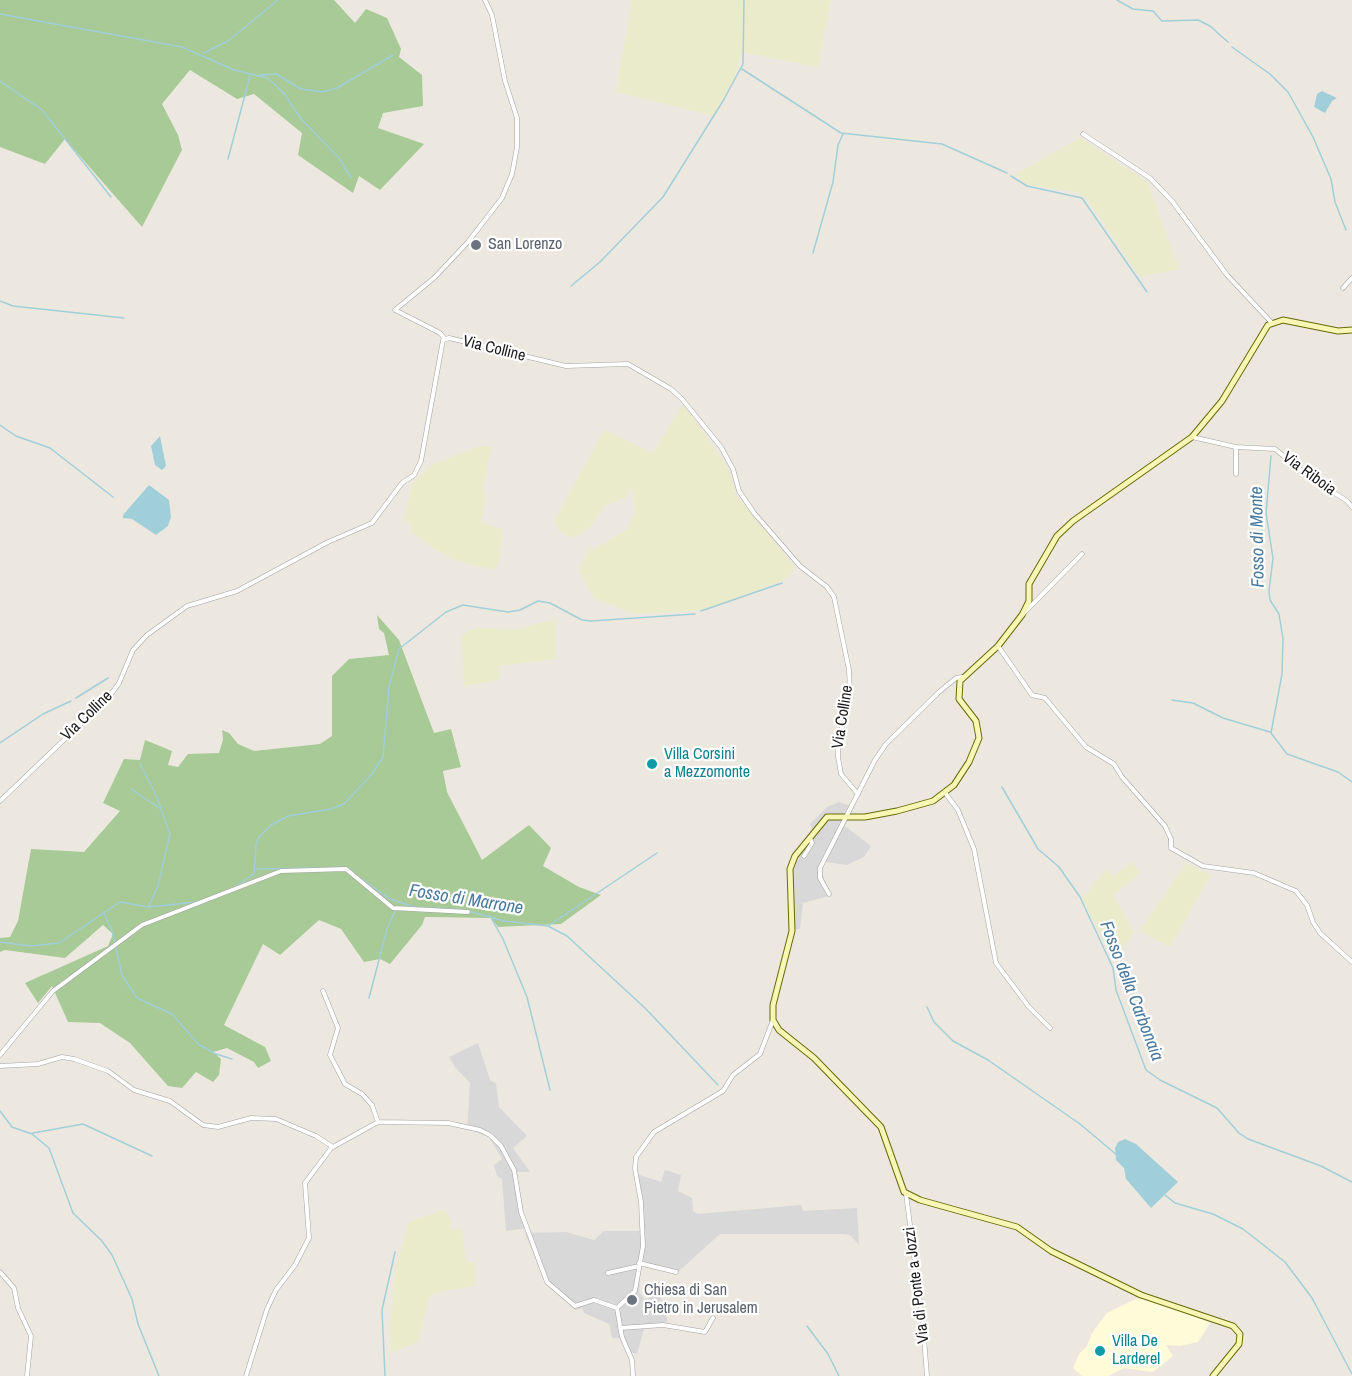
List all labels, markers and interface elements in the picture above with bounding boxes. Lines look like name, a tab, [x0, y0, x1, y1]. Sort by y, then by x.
place label: San Lorenzo	[488, 235, 562, 255]
marker: San Lorenzo	[469, 238, 483, 252]
street label: Via Colline	[461, 332, 527, 366]
street label: Via Riboia	[1278, 448, 1340, 500]
water label: Fosso di Monte	[1246, 486, 1270, 588]
street label: Via Colline	[829, 684, 857, 750]
street label: Via Colline	[57, 687, 117, 745]
place label: Villa Corsini a Mezzomonte	[664, 745, 750, 783]
marker: Villa Corsini a Mezzomonte	[645, 757, 659, 771]
water label: Fosso di Marrone	[407, 880, 525, 920]
water label: Fosso della Carbonaia	[1094, 918, 1168, 1064]
street label: Via di Ponte a Jozzi	[900, 1226, 934, 1344]
place label: Chiesa di San Pietro in Jerusalem	[644, 1281, 758, 1319]
marker: Chiesa di San Pietro in Jerusalem	[625, 1293, 639, 1307]
place label: Villa De Larderel	[1112, 1332, 1160, 1370]
marker: Villa De Larderel	[1093, 1344, 1107, 1358]

